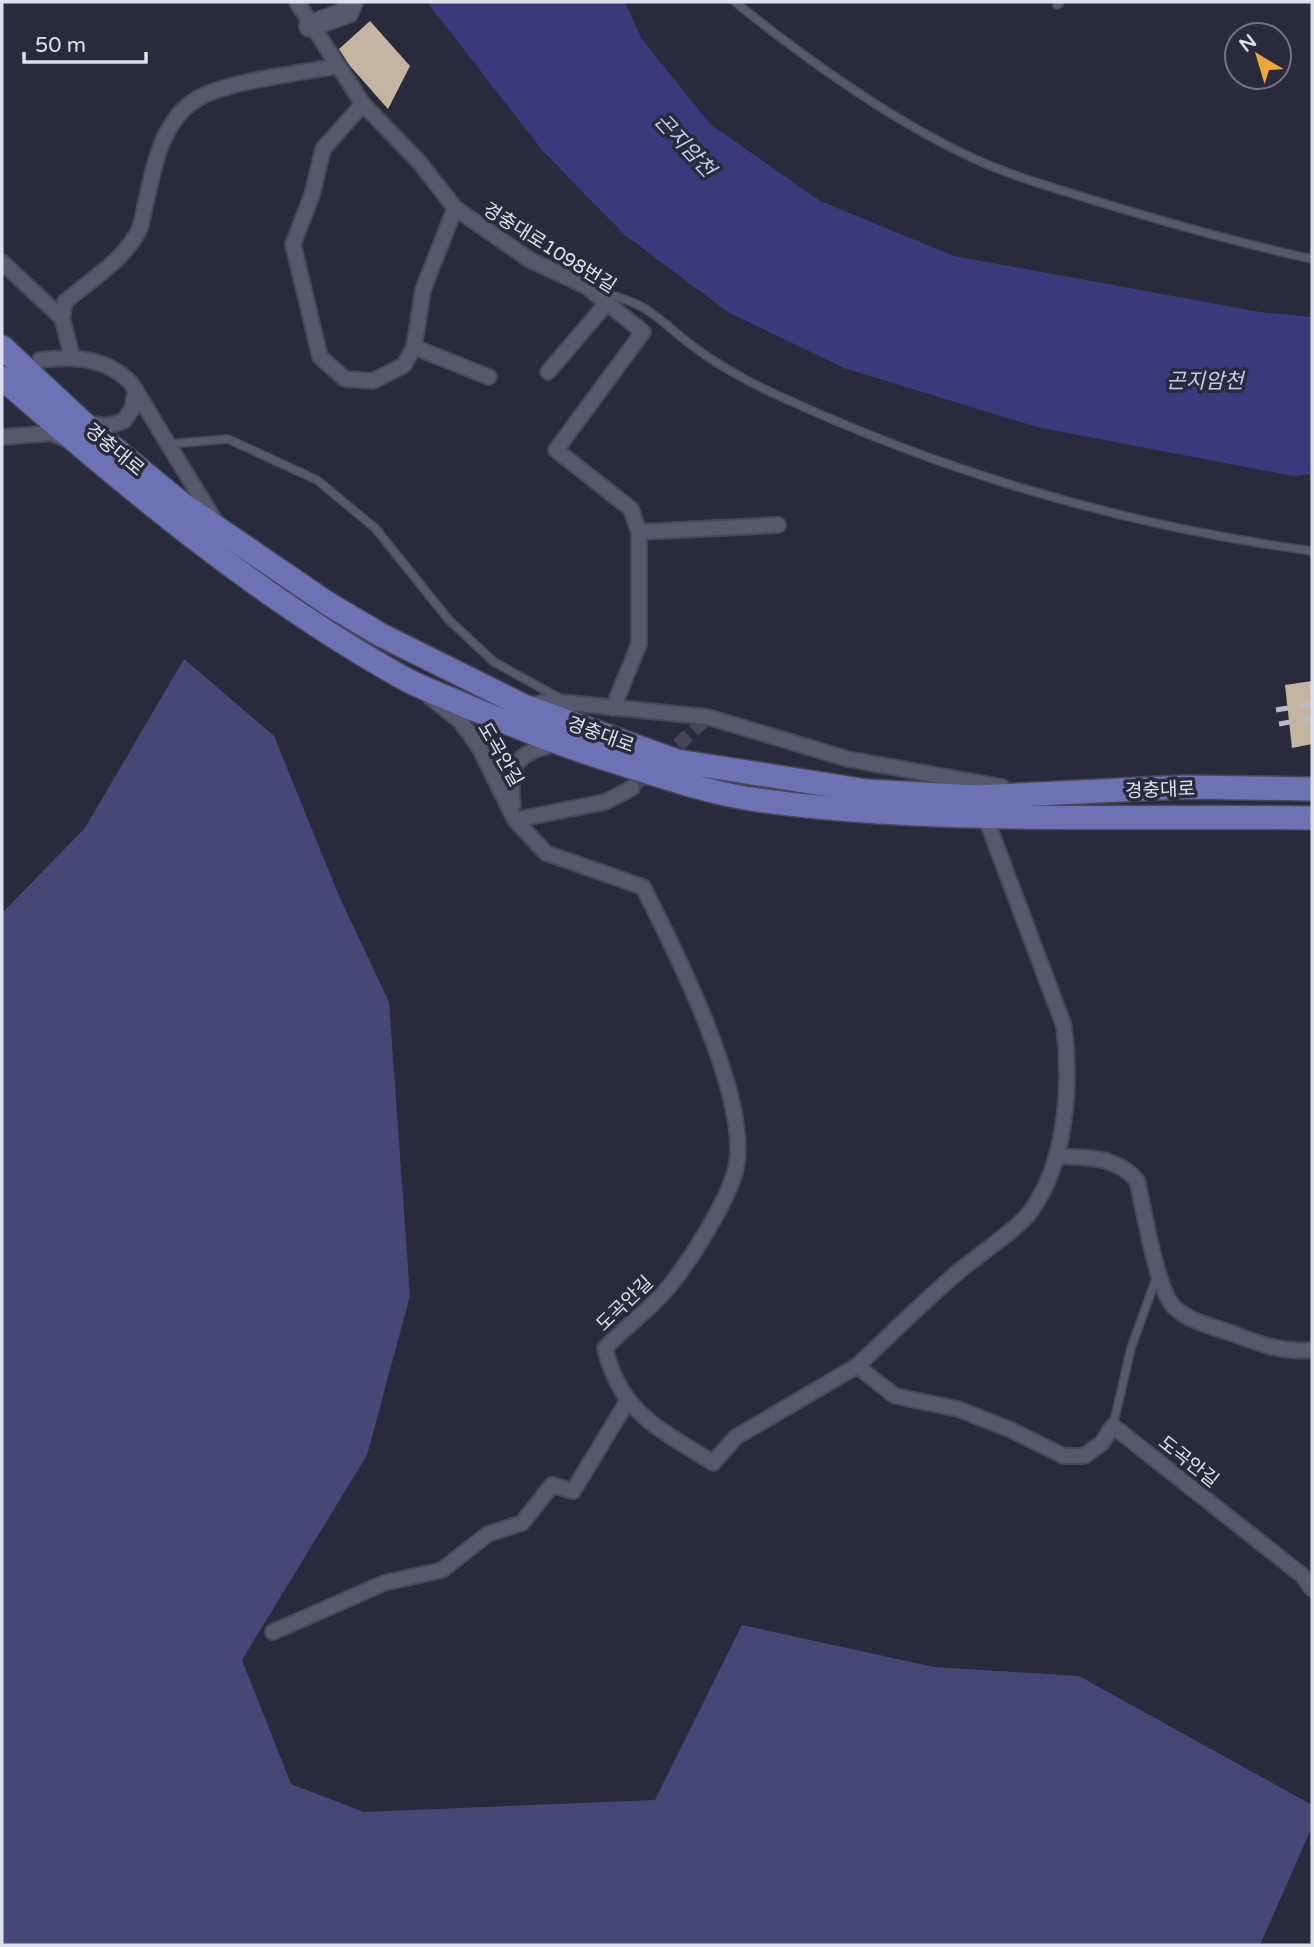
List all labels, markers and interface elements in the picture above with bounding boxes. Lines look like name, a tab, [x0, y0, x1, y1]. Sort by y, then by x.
scale bar	[24, 21, 147, 65]
north arrow	[1223, 21, 1293, 91]
text: N	[1235, 30, 1261, 57]
text: 50 m	[35, 33, 86, 58]
water label: 곤지암천	[649, 109, 722, 184]
street label: 경충대로1098번길	[479, 198, 620, 298]
water label: 곤지암천	[1166, 369, 1246, 394]
street label: 경충대로	[81, 419, 148, 481]
street label: 경충대로	[564, 713, 637, 757]
street label: 도곡안길	[473, 719, 527, 790]
street label: 경충대로	[1125, 778, 1195, 802]
street label: 도곡안길	[592, 1272, 657, 1336]
street label: 도곡안길	[1154, 1432, 1223, 1492]

